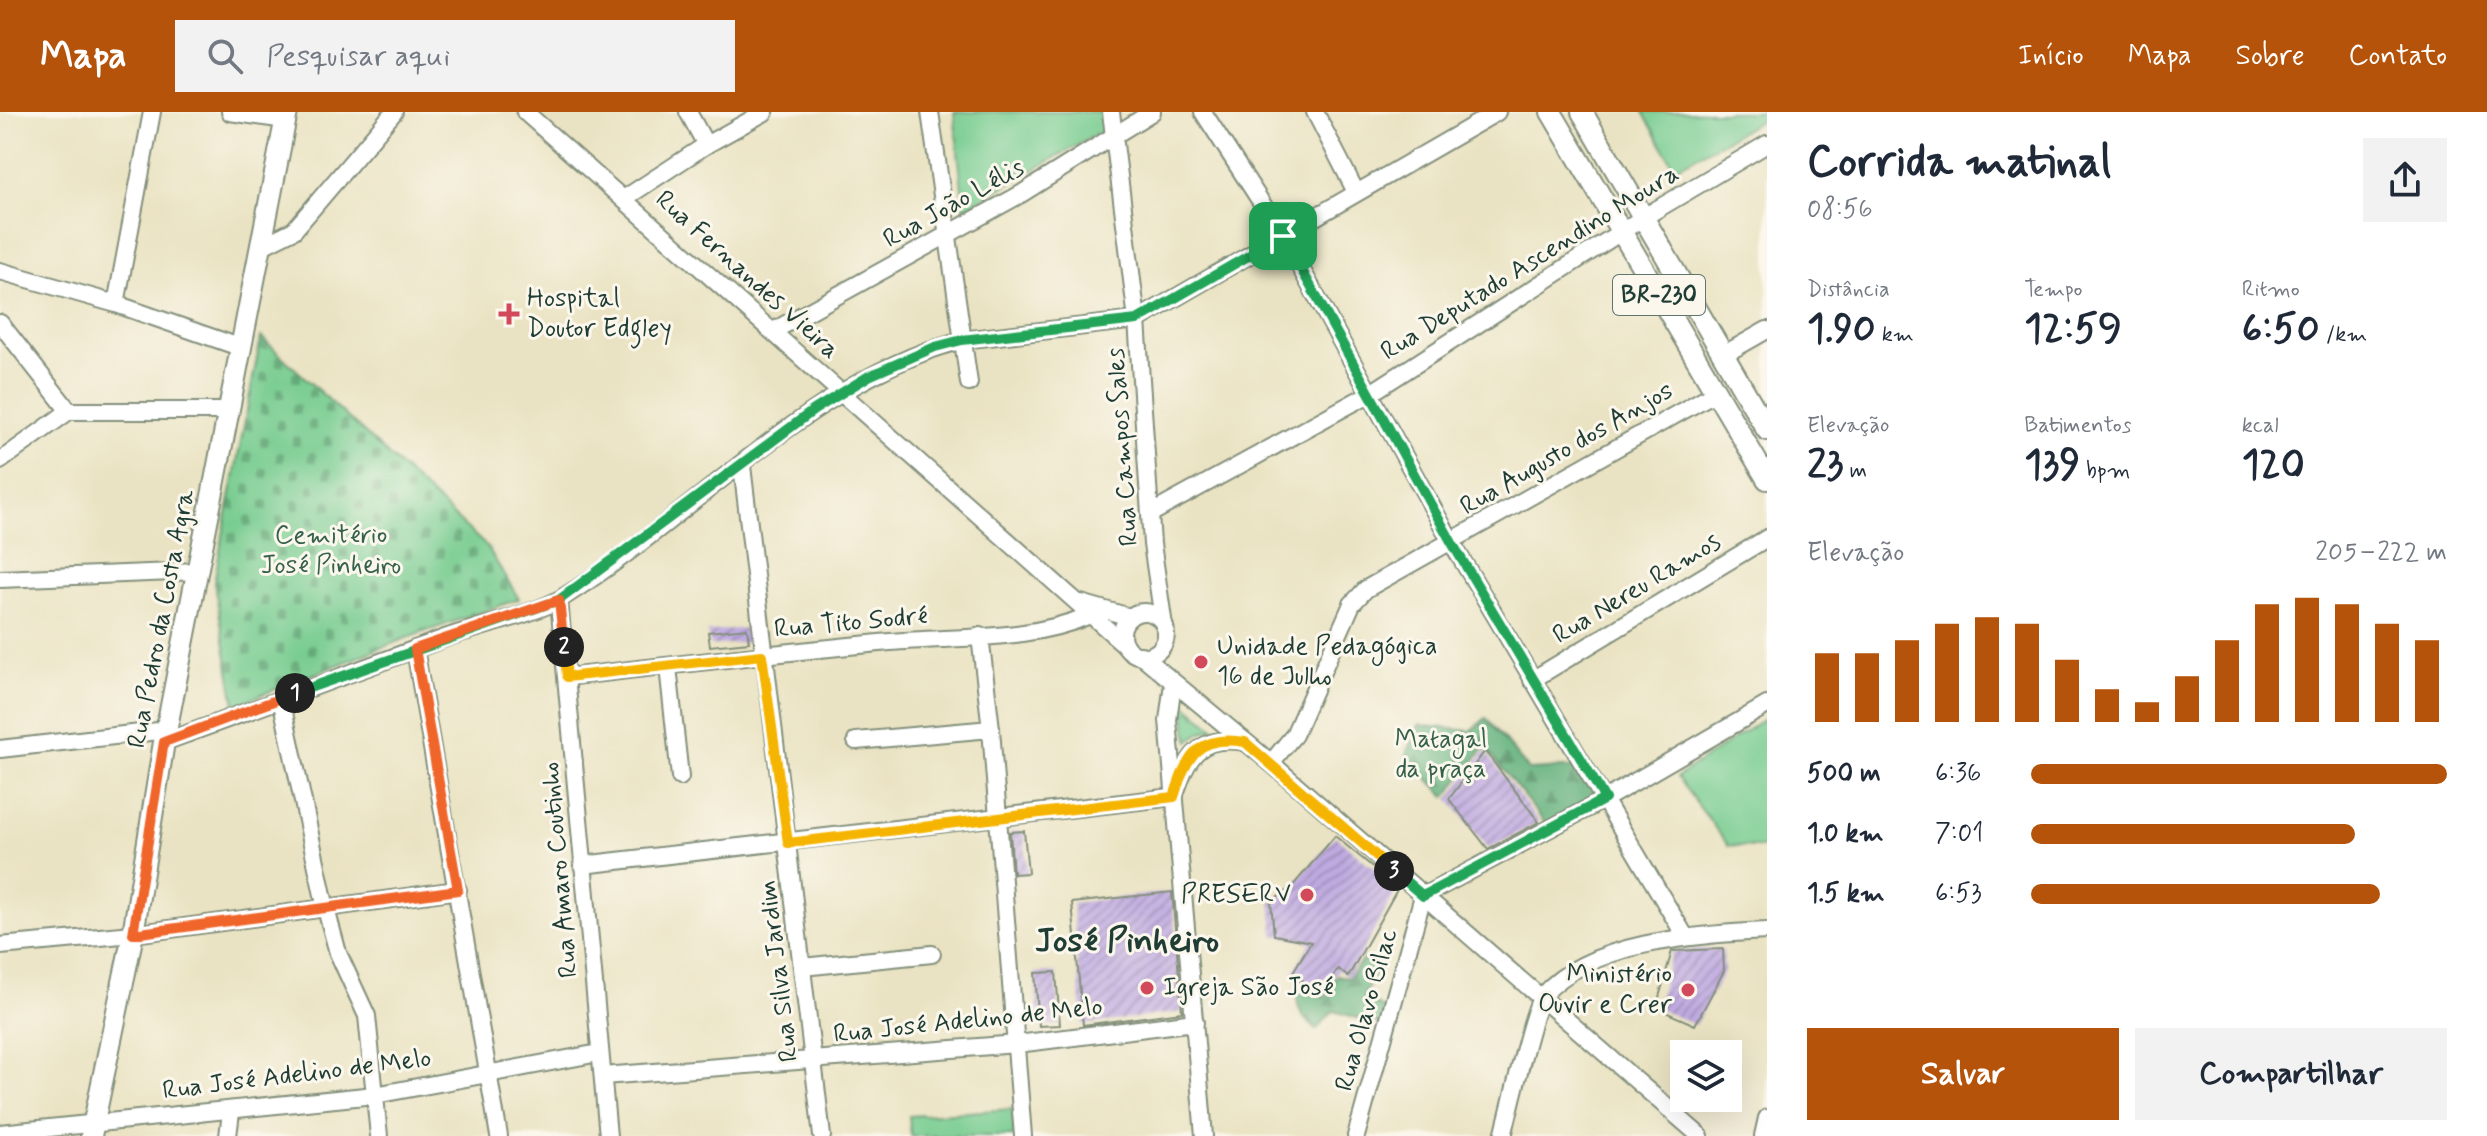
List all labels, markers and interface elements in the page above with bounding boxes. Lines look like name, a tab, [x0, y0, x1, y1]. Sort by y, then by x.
search box	[175, 20, 735, 92]
text: Mapa	[40, 32, 127, 81]
icon: search	[203, 34, 247, 78]
text: Pesquisar aqui	[267, 37, 450, 76]
text: Início	[2018, 38, 2084, 75]
text: Mapa	[2128, 38, 2191, 75]
text: Sobre	[2235, 38, 2305, 75]
text: Contato	[2349, 38, 2447, 75]
text: Corrida matinal	[1807, 134, 2111, 192]
button: share	[2363, 138, 2447, 222]
street label: Rua João Lélis	[877, 151, 1031, 257]
street label: Rua Deputado Ascendino Moura	[1374, 157, 1686, 369]
street label: Rua Fernandes Vieira	[648, 183, 846, 367]
text: 08:56	[1807, 193, 1873, 227]
pin	[1249, 202, 1317, 270]
icon: arrive	[1261, 214, 1305, 258]
road number: BR-230	[1613, 275, 1705, 315]
text: Distância	[1807, 276, 1890, 304]
text: Tempo	[2024, 276, 2083, 304]
text: Ritmo	[2242, 276, 2300, 304]
place label: Hospital Doutor Edgley	[527, 282, 672, 349]
marker: Hospital Doutor Edgley	[498, 303, 520, 325]
text: 1.90	[1807, 304, 1876, 356]
text: 12:59	[2024, 304, 2122, 356]
text: 6:50	[2242, 304, 2320, 356]
text: km	[1876, 321, 1914, 349]
text: /km	[2320, 321, 2367, 349]
street label: Rua Campos Sales	[1099, 347, 1147, 547]
street label: Rua Augusto dos Anjos	[1454, 374, 1680, 524]
text: Elevação	[1807, 412, 1889, 440]
text: Batimentos	[2024, 412, 2131, 440]
text: kcal	[2242, 412, 2279, 440]
text: 23	[1807, 440, 1844, 492]
text: 139	[2024, 440, 2080, 492]
text: 120	[2242, 440, 2305, 492]
text: m	[1844, 457, 1867, 485]
text: bpm	[2080, 457, 2130, 485]
street label: Rua Pedro da Costa Agra	[120, 487, 204, 751]
park label: Cemitério José Pinheiro	[261, 519, 401, 583]
street label: Rua Nereu Ramos	[1547, 525, 1727, 653]
text: Elevação	[1807, 536, 1904, 570]
text: 205–222 m	[2315, 536, 2447, 570]
street label: Rua Tito Sodré	[773, 599, 929, 647]
pin: 2	[544, 627, 584, 667]
place label: Unidade Pedagógica 16 de Julho	[1217, 630, 1437, 694]
text: 2	[559, 633, 569, 661]
marker: Unidade Pedagógica 16 de Julho	[1192, 653, 1210, 671]
pin: 1	[275, 673, 315, 713]
text: 1	[290, 679, 300, 707]
park label: Matagal da praça	[1395, 723, 1487, 787]
text: 500 m	[1807, 757, 1881, 791]
text: 6:36	[1935, 757, 1981, 791]
street label: Rua Amaro Coutinho	[534, 760, 586, 979]
text: 1.0 km	[1807, 817, 1884, 851]
text: 7:01	[1935, 817, 1983, 851]
pin: 3	[1374, 851, 1414, 891]
text: 3	[1389, 857, 1399, 885]
text: 1.5 km	[1807, 877, 1885, 911]
text: 6:53	[1935, 877, 1982, 911]
street label: Rua Silva Jardim	[751, 878, 807, 1064]
place label: PRESERV	[1181, 878, 1291, 912]
marker: PRESERV	[1298, 886, 1316, 904]
district label: José Pinheiro	[1035, 919, 1219, 964]
street label: Rua Olavo Bilac	[1328, 925, 1406, 1095]
place label: Ministério Ouvir e Crer	[1538, 958, 1673, 1022]
place label: Igreja São José	[1163, 971, 1334, 1005]
marker: Igreja São José	[1138, 979, 1156, 997]
marker: Ministério Ouvir e Crer	[1679, 981, 1697, 999]
street label: Rua José Adelino de Melo	[832, 990, 1104, 1052]
button: Salvar	[1807, 1028, 2119, 1120]
button: Compartilhar	[2135, 1028, 2447, 1120]
map controls	[1670, 1040, 1742, 1112]
button: layers	[1670, 1040, 1742, 1112]
street label: Rua José Adelino de Melo	[161, 1042, 433, 1108]

